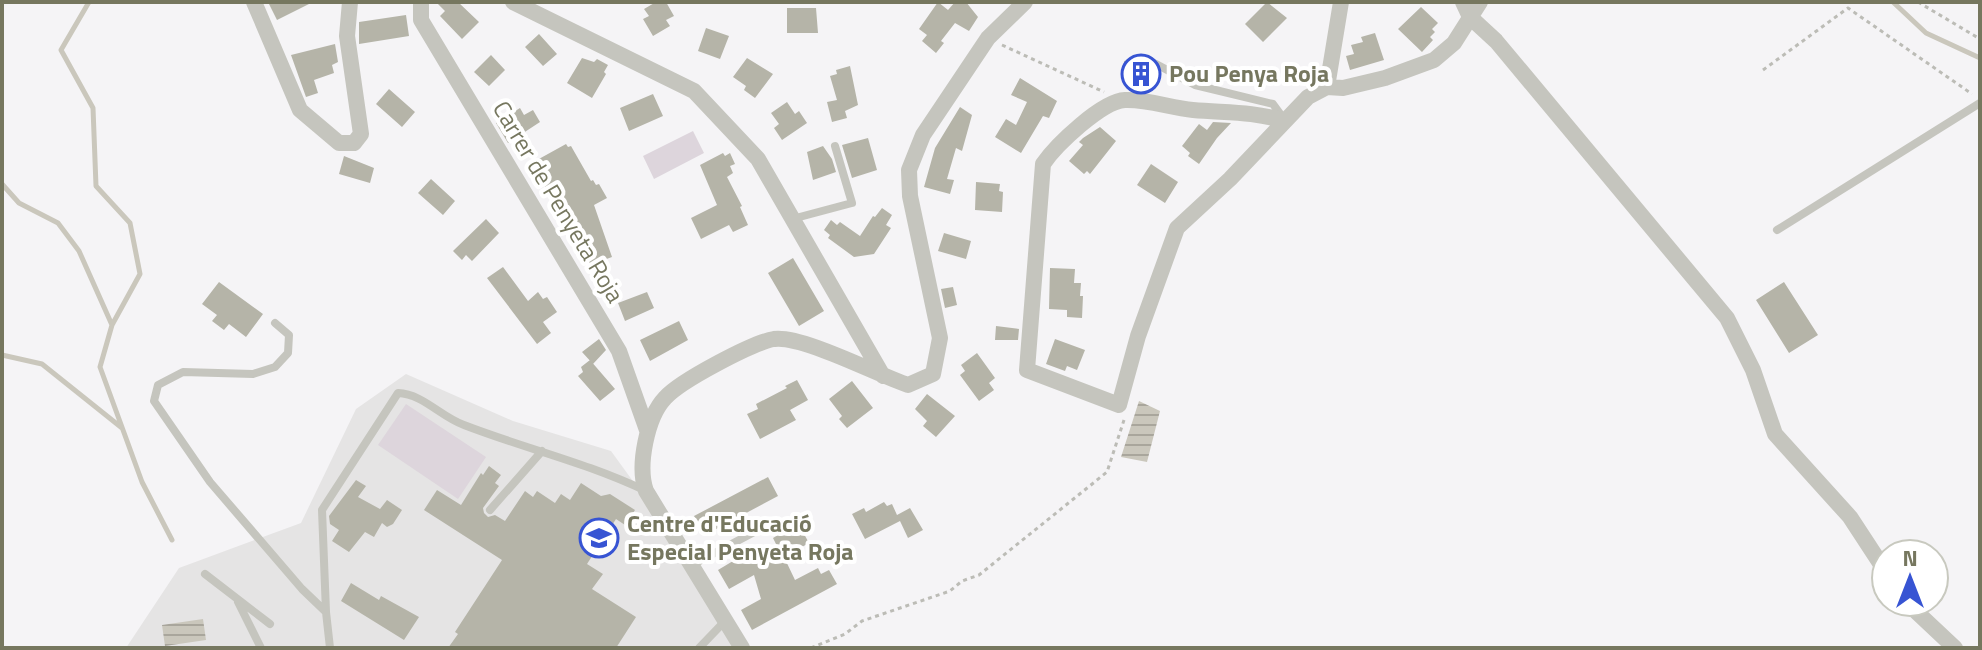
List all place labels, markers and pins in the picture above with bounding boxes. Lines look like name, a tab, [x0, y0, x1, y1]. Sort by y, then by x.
building icon: Pou Penya Roja	[1120, 53, 1162, 95]
place label: Pou Penya Roja	[1169, 55, 1329, 91]
place label: Centre d'Educació Especial Penyeta Roja	[627, 505, 854, 569]
school or university icon: Centre d'Educació Especial Penyeta Roja	[578, 517, 620, 559]

